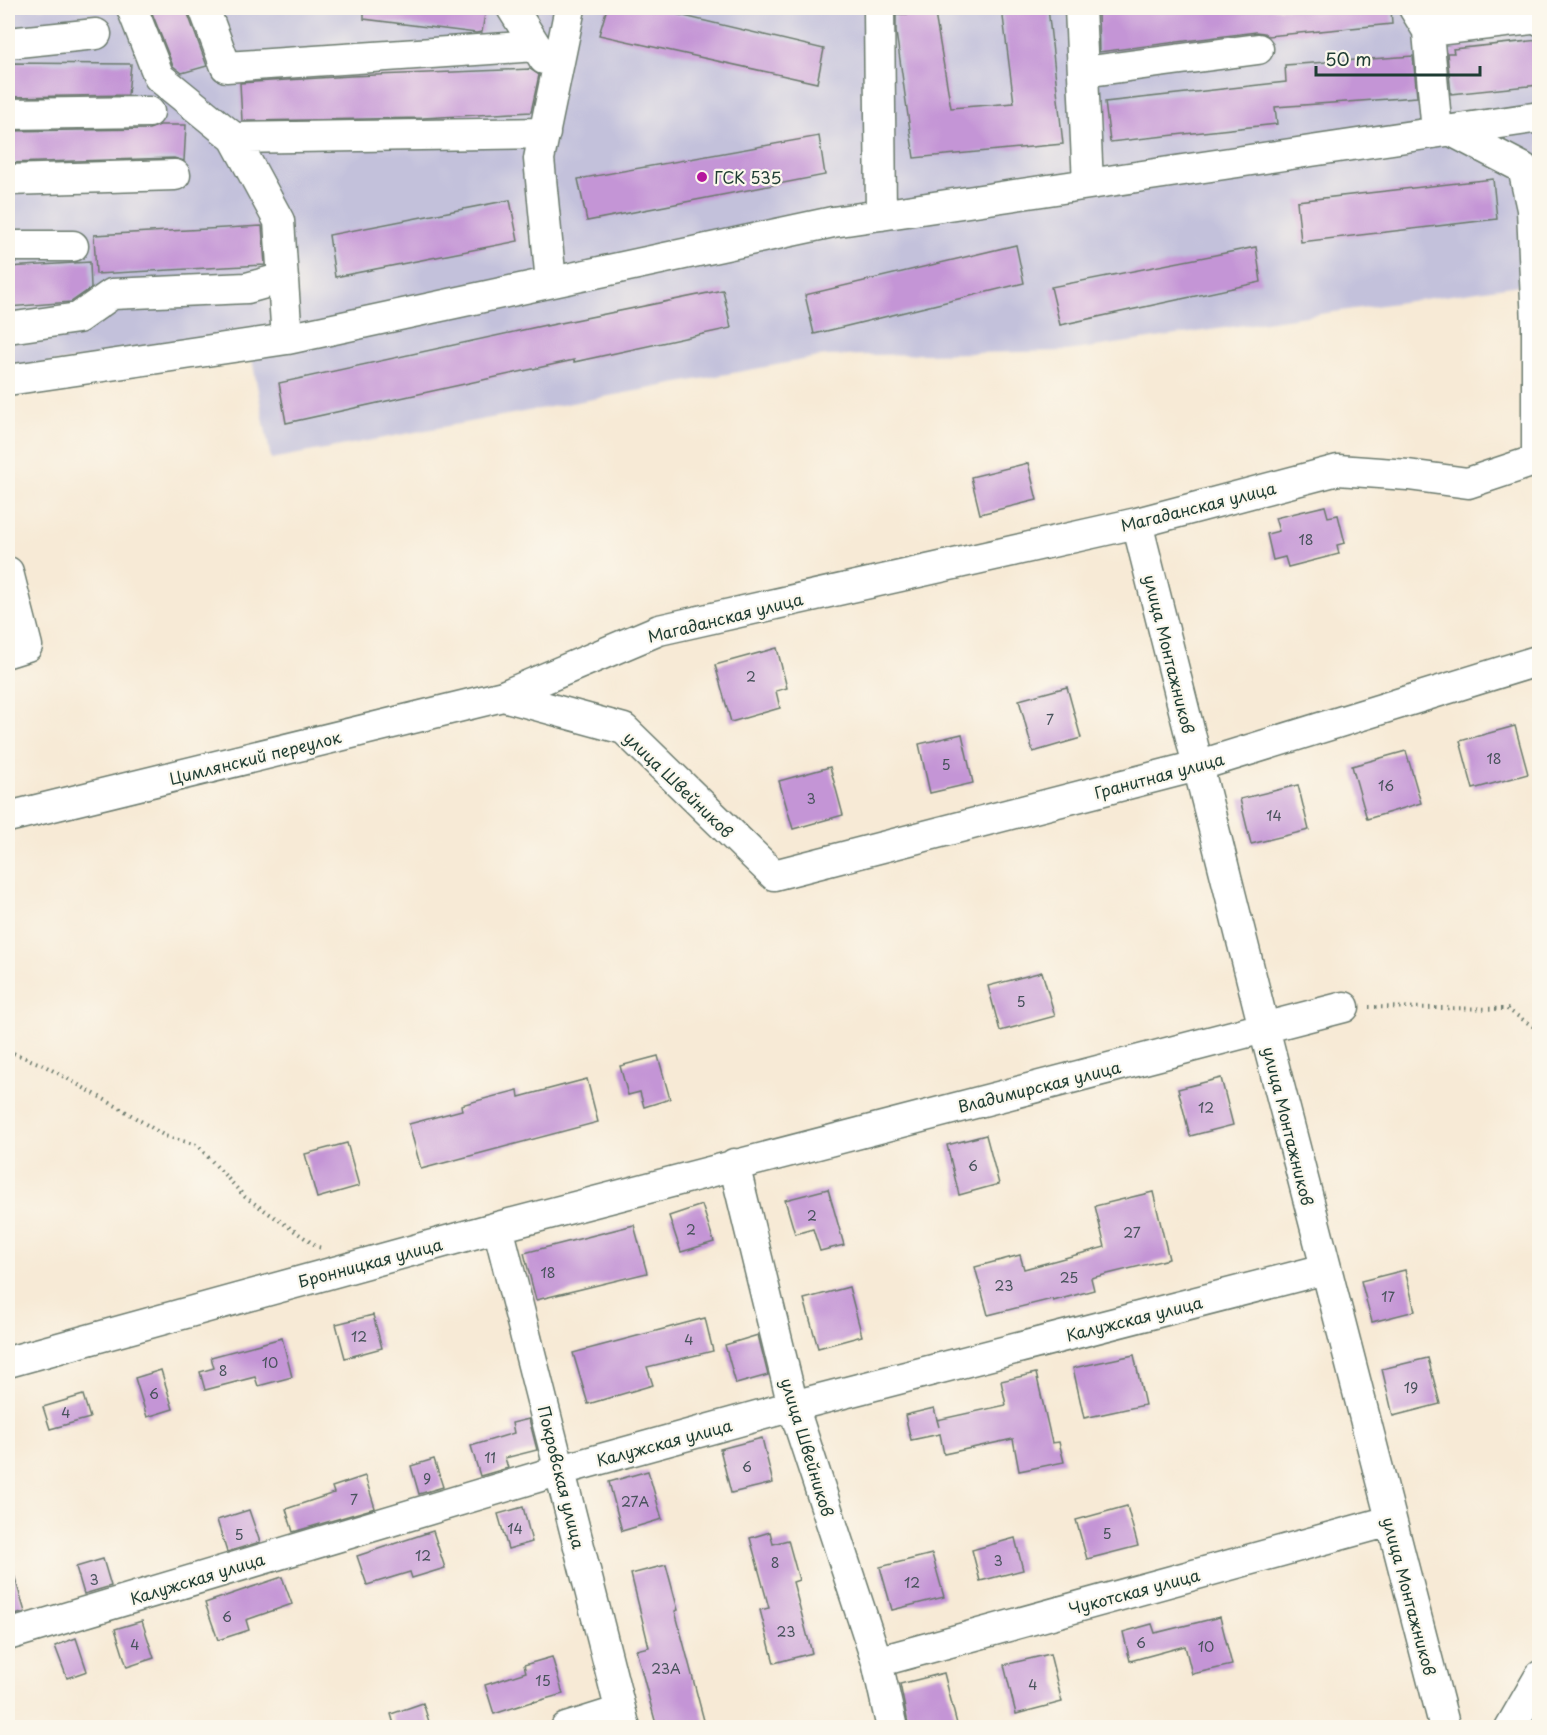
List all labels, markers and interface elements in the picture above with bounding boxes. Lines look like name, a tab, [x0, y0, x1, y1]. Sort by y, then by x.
scale bar	[1316, 39, 1480, 77]
text: 50 m	[1325, 45, 1372, 72]
place label: ГСК 535	[714, 165, 781, 189]
marker: ГСК 535	[695, 170, 709, 184]
street label: Магаданская улица	[1118, 475, 1278, 537]
house number: 18	[1298, 529, 1314, 550]
street label: улица Монтажников	[1139, 572, 1201, 736]
street label: Магаданская улица	[645, 586, 805, 648]
house number: 2	[746, 666, 756, 687]
house number: 7	[1046, 709, 1054, 730]
street label: Цимлянский переулок	[167, 724, 344, 790]
street label: улица Швейников	[619, 725, 739, 843]
street label: Гранитная улица	[1091, 746, 1227, 804]
house number: 18	[1486, 748, 1502, 769]
house number: 5	[941, 754, 951, 775]
house number: 16	[1378, 775, 1394, 796]
house number: 3	[806, 788, 816, 809]
house number: 14	[1266, 805, 1282, 826]
house number: 5	[1016, 991, 1026, 1012]
street label: улица Монтажников	[1258, 1044, 1320, 1208]
street label: Владимирская улица	[955, 1054, 1123, 1118]
house number: 12	[1198, 1097, 1214, 1118]
house number: 6	[968, 1155, 978, 1176]
house number: 2	[807, 1205, 817, 1226]
house number: 2	[686, 1219, 696, 1240]
house number: 27	[1123, 1222, 1141, 1243]
street label: Бронницкая улица	[295, 1231, 445, 1293]
house number: 18	[540, 1262, 556, 1283]
house number: 25	[1060, 1267, 1078, 1288]
house number: 23	[995, 1275, 1013, 1296]
house number: 17	[1381, 1286, 1395, 1307]
street label: Калужская улица	[1063, 1289, 1205, 1347]
house number: 12	[351, 1326, 367, 1347]
house number: 4	[684, 1329, 694, 1350]
house number: 10	[262, 1352, 278, 1373]
house number: 8	[219, 1360, 227, 1381]
street label: улица Швейников	[775, 1375, 841, 1519]
house number: 19	[1404, 1377, 1418, 1398]
house number: 6	[149, 1383, 159, 1404]
house number: 4	[61, 1402, 71, 1423]
street label: Покровская улица	[533, 1403, 591, 1551]
street label: Калужская улица	[593, 1412, 735, 1472]
house number: 11	[484, 1447, 496, 1468]
house number: 6	[742, 1456, 752, 1477]
house number: 9	[423, 1468, 431, 1489]
house number: 7	[350, 1489, 358, 1510]
house number: 27А	[621, 1491, 649, 1512]
street label: улица Монтажников	[1377, 1514, 1443, 1678]
house number: 14	[507, 1518, 523, 1539]
house number: 5	[1102, 1523, 1112, 1544]
house number: 5	[234, 1524, 244, 1545]
house number: 12	[415, 1545, 431, 1566]
street label: Калужская улица	[127, 1546, 267, 1610]
house number: 3	[993, 1550, 1003, 1571]
house number: 8	[771, 1552, 779, 1573]
street label: Чукотская улица	[1066, 1562, 1202, 1620]
house number: 3	[89, 1569, 99, 1590]
house number: 12	[904, 1572, 920, 1593]
house number: 6	[222, 1606, 232, 1627]
house number: 23	[777, 1621, 795, 1642]
house number: 6	[1136, 1632, 1146, 1653]
house number: 4	[130, 1634, 140, 1655]
house number: 10	[1198, 1636, 1214, 1657]
house number: 23А	[651, 1658, 681, 1679]
house number: 15	[535, 1670, 551, 1691]
house number: 4	[1028, 1674, 1038, 1695]

